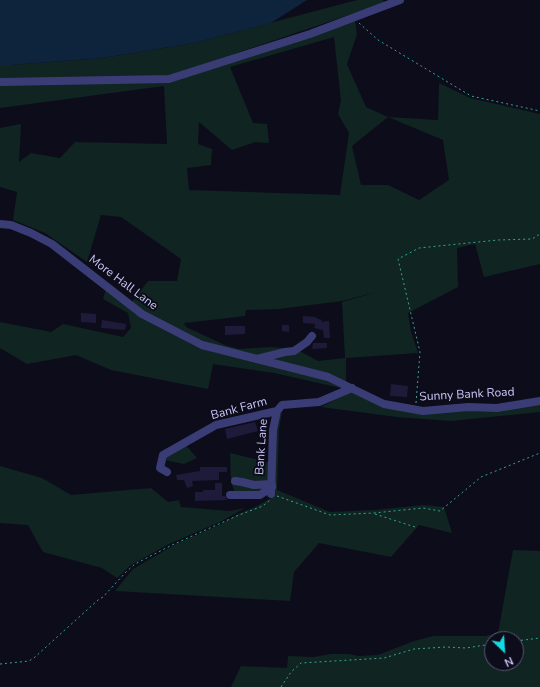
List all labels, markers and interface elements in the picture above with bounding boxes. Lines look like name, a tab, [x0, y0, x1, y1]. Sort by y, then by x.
street label: More Hall Lane	[86, 252, 160, 314]
street label: Sunny Bank Road	[419, 385, 515, 405]
street label: Bank Farm	[209, 395, 269, 423]
street label: Bank Lane	[253, 418, 271, 476]
north arrow	[484, 631, 524, 671]
text: N	[502, 653, 516, 670]

